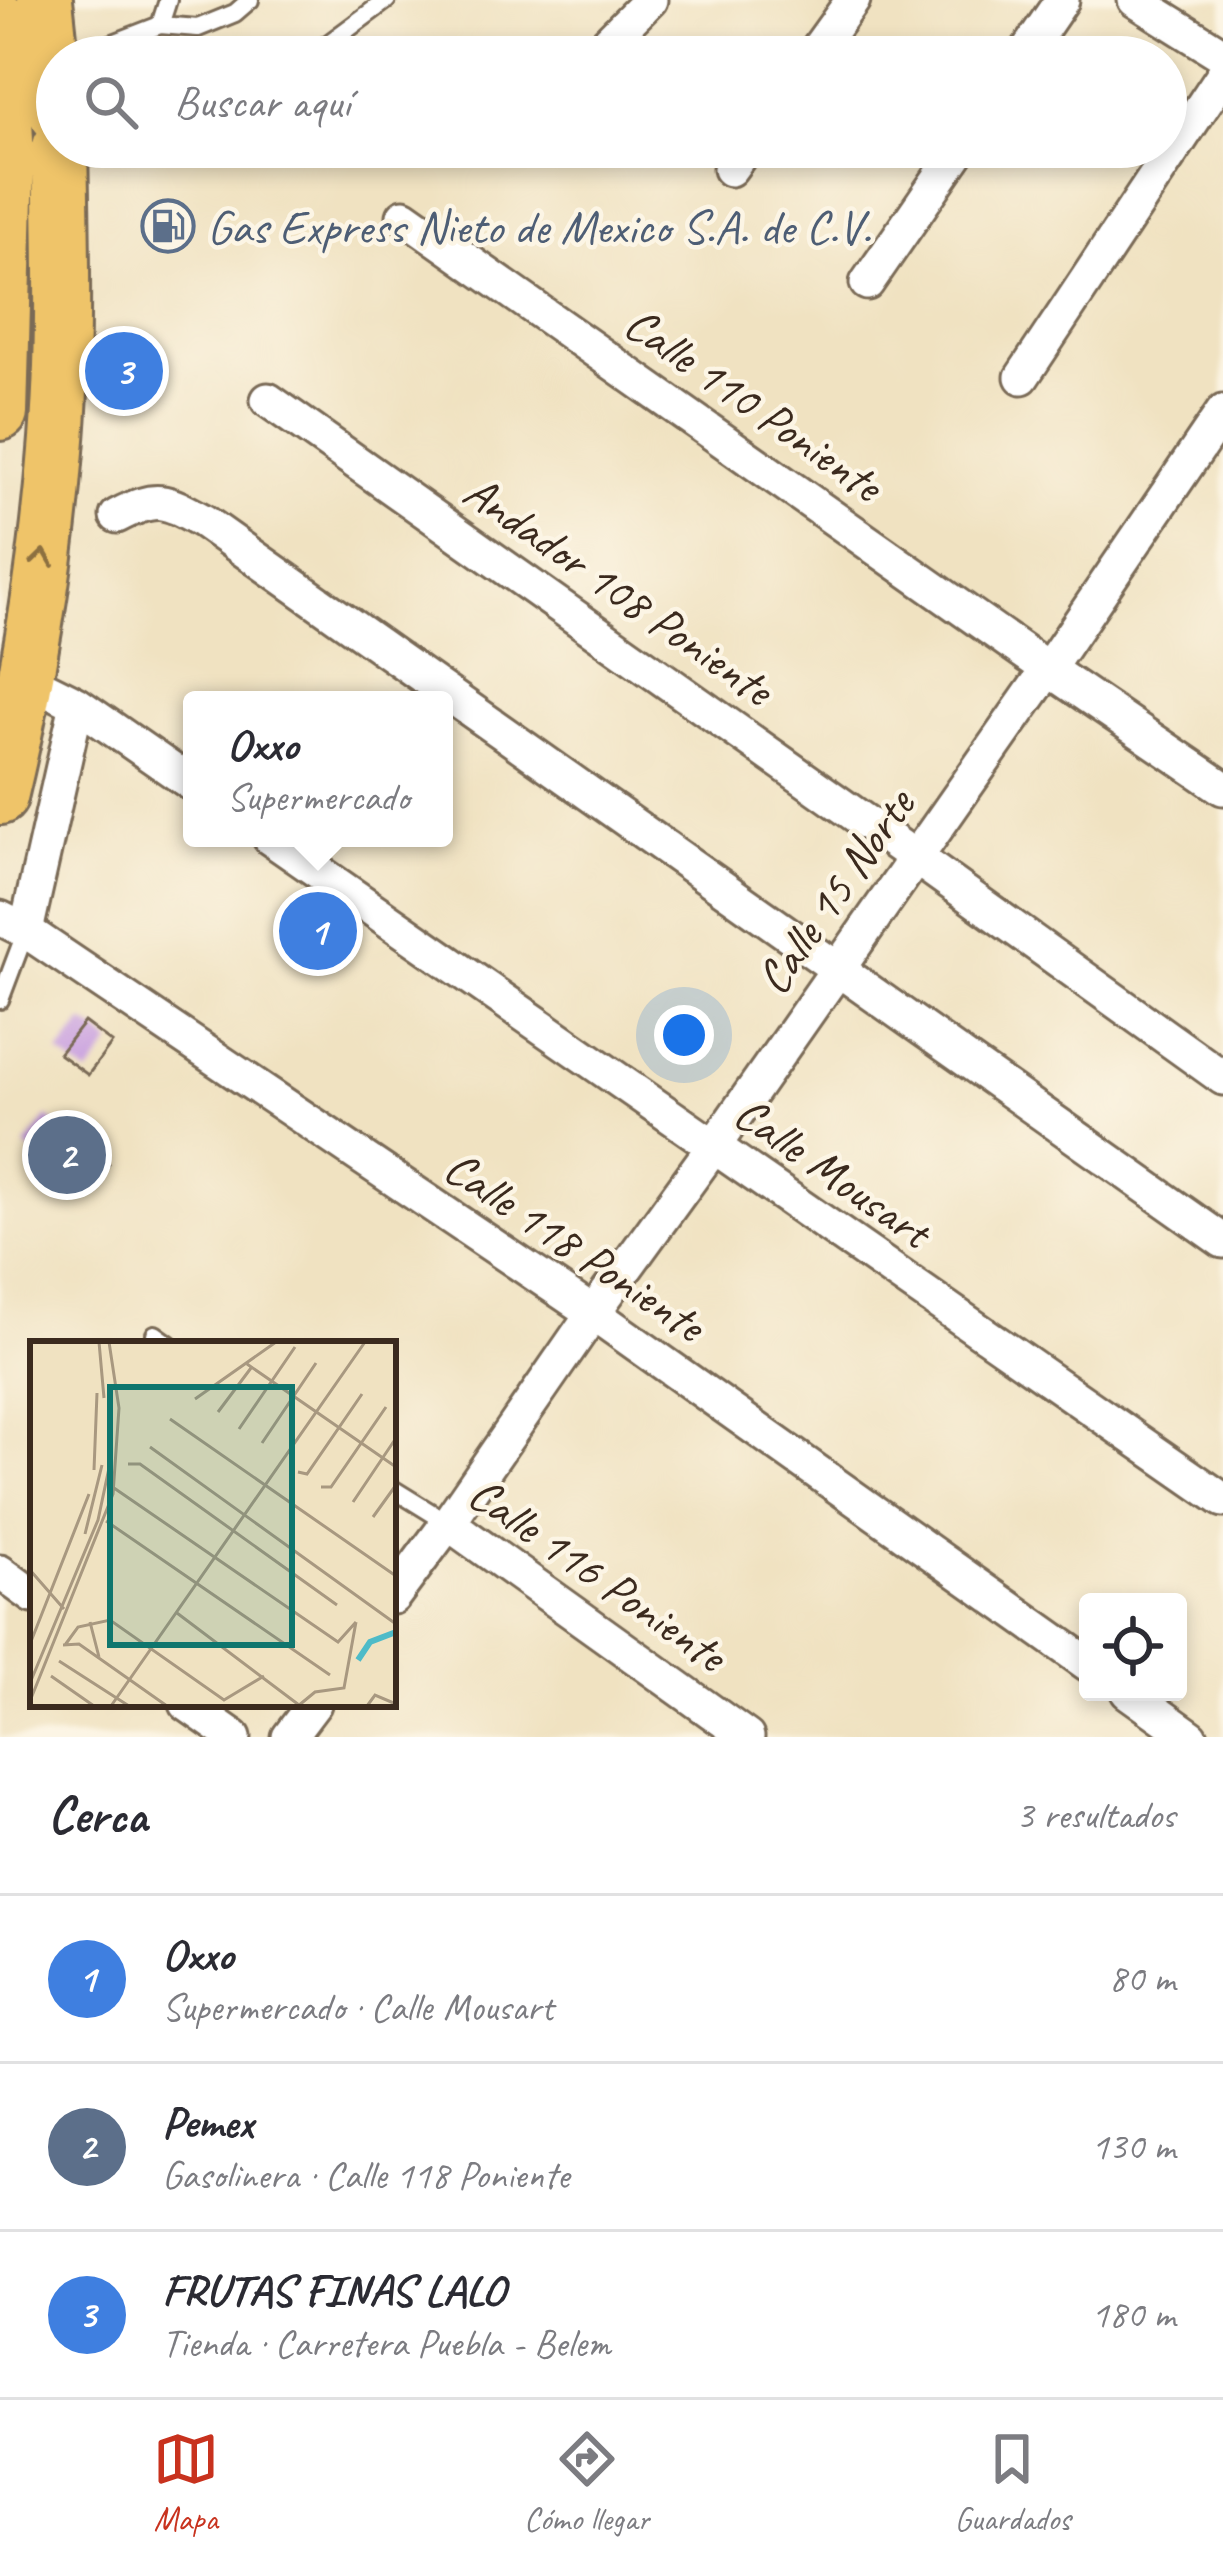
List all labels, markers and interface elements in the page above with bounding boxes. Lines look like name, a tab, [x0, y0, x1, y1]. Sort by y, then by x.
search box	[36, 36, 1187, 168]
icon: search	[78, 69, 144, 135]
text: Buscar aquí	[174, 74, 350, 131]
place label: Gas Express Nieto de Mexico S.A. de C.V.	[207, 197, 871, 257]
fuel station icon: Gas Express Nieto de Mexico S.A. de C.V.	[140, 198, 196, 254]
street label: Calle 110 Poniente	[613, 293, 897, 517]
pin: 3	[85, 326, 163, 416]
street label: Andador 108 Poniente	[452, 461, 787, 721]
one-way arrow	[29, 548, 55, 568]
popup	[183, 691, 453, 847]
text: Oxxo	[227, 716, 298, 773]
text: Supermercado	[227, 773, 409, 822]
street label: Calle 15 Norte	[742, 775, 929, 1006]
pin: 1	[279, 886, 357, 976]
your location	[654, 1005, 714, 1065]
street label: Calle Mousart	[723, 1083, 945, 1263]
pin: 2	[28, 1110, 106, 1200]
street label: Calle 118 Poniente	[433, 1137, 719, 1357]
inset map	[30, 1341, 396, 1707]
street label: Calle 116 Poniente	[457, 1463, 741, 1687]
map controls	[1079, 1593, 1187, 1701]
button: locate	[1079, 1593, 1187, 1701]
text: Cerca	[48, 1783, 147, 1847]
text: 3 resultados	[1016, 1791, 1175, 1840]
text: Oxxo	[162, 1926, 233, 1983]
text: 1	[78, 1954, 96, 2003]
text: 80 m	[1109, 1954, 1175, 2003]
text: Supermercado · Calle Mousart	[162, 1983, 554, 2032]
text: Pemex	[162, 2094, 253, 2151]
text: 2	[78, 2122, 96, 2171]
text: 130 m	[1091, 2122, 1175, 2171]
text: Gasolinera · Calle 118 Poniente	[162, 2151, 569, 2200]
text: FRUTAS FINAS LALO	[162, 2262, 505, 2319]
text: 3	[78, 2290, 96, 2339]
text: 180 m	[1091, 2290, 1175, 2339]
text: Tienda · Carretera Puebla - Belem	[162, 2319, 610, 2368]
tab: Mapa	[153, 2426, 219, 2540]
tab: Cómo llegar	[524, 2426, 649, 2540]
tab: Guardados	[955, 2426, 1070, 2540]

